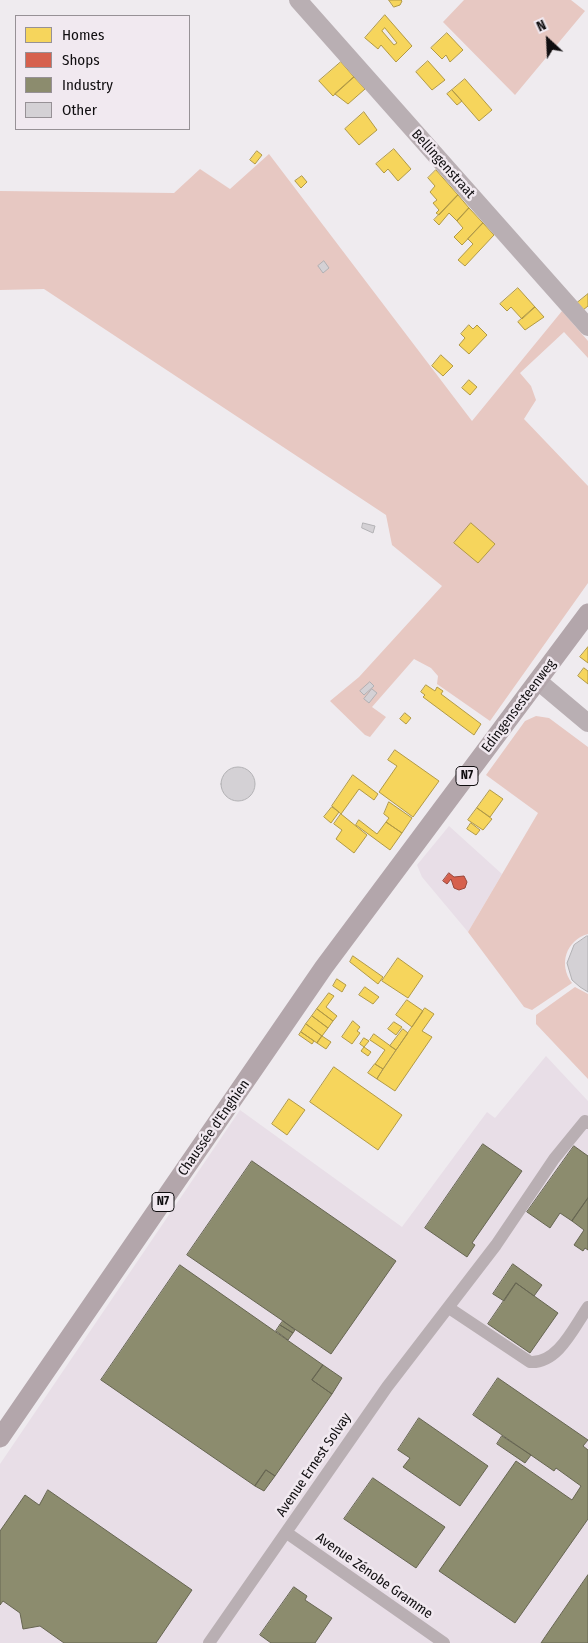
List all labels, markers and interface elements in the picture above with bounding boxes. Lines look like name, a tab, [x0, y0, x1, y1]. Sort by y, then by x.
legend	[15, 15, 190, 130]
north arrow	[523, 15, 573, 65]
text: N	[534, 16, 549, 35]
text: Homes	[62, 26, 104, 44]
text: Shops	[62, 51, 100, 69]
text: Industry	[62, 76, 113, 94]
text: Other	[62, 101, 97, 119]
street label: Bellingenstraat	[408, 126, 478, 202]
street label: Edingensesteenweg	[478, 656, 560, 756]
road number: N7	[456, 766, 478, 786]
street label: Chaussée d'Enghien	[175, 1077, 253, 1179]
road number: N7	[152, 1192, 174, 1212]
street label: Avenue Ernest Solvay	[273, 1410, 355, 1520]
street label: Avenue Zénobe Gramme	[312, 1529, 436, 1623]

